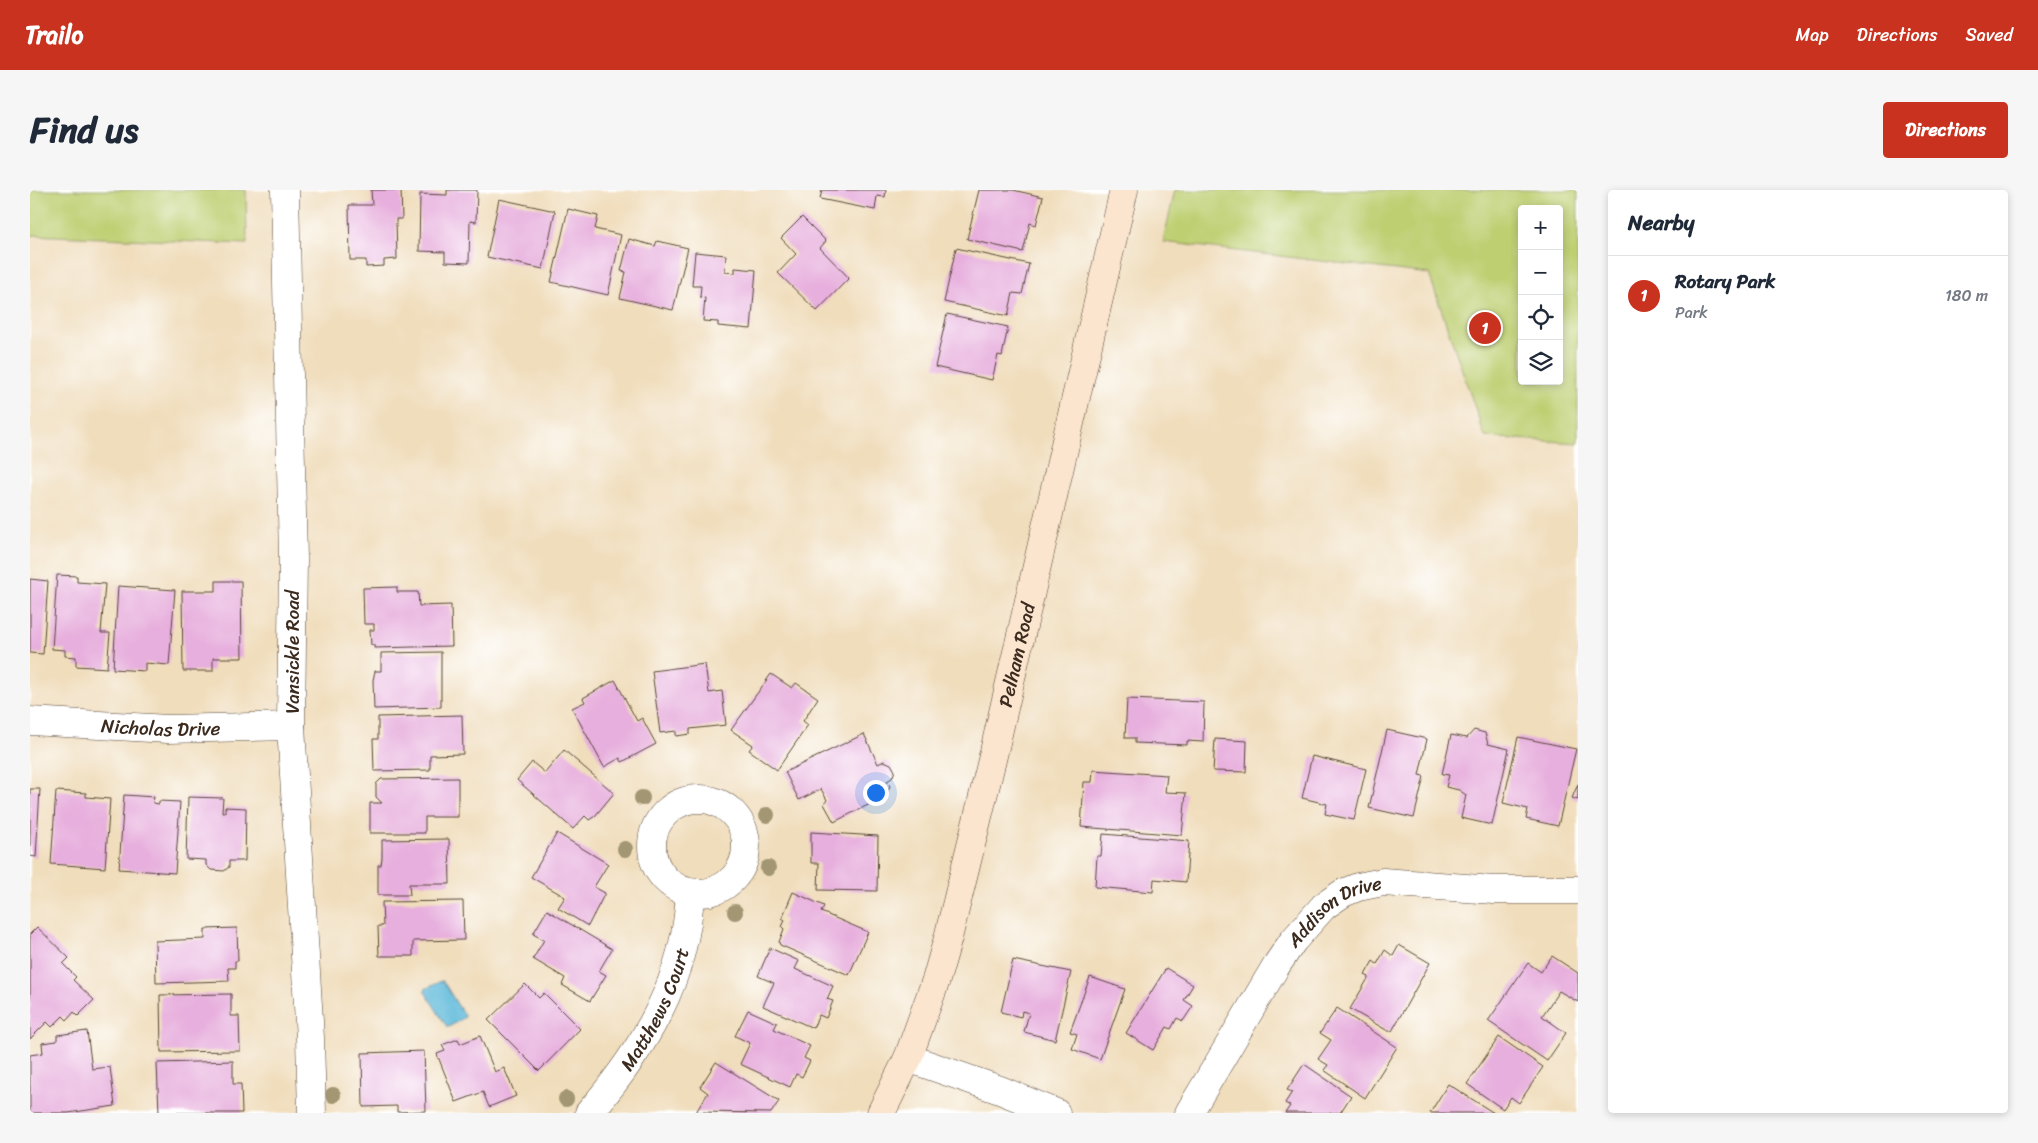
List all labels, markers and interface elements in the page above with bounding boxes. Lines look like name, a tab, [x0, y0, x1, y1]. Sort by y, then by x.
text: Trailo	[25, 14, 83, 56]
text: Map	[1796, 19, 1829, 51]
text: Directions	[1857, 19, 1938, 51]
text: Saved	[1966, 19, 2013, 51]
text: Find us	[30, 99, 138, 161]
button: Directions	[1883, 102, 2008, 158]
text: Nearby	[1628, 204, 1694, 242]
map controls	[1518, 205, 1563, 385]
button: +	[1518, 205, 1563, 250]
button: −	[1518, 250, 1563, 295]
text: Rotary Park	[1675, 265, 1775, 298]
text: 1	[1641, 281, 1647, 310]
text: 180 m	[1945, 281, 1988, 310]
button: locate	[1518, 295, 1563, 340]
text: Park	[1675, 298, 1708, 327]
pin: 1	[1469, 309, 1501, 347]
button: layers	[1518, 340, 1563, 385]
street label: Vansickle Road	[276, 588, 309, 714]
street label: Pelham Road	[989, 598, 1045, 711]
street label: Nicholas Drive	[100, 709, 221, 746]
your location	[863, 780, 889, 806]
street label: Addison Drive	[1278, 867, 1385, 956]
street label: Matthews Court	[611, 944, 699, 1078]

